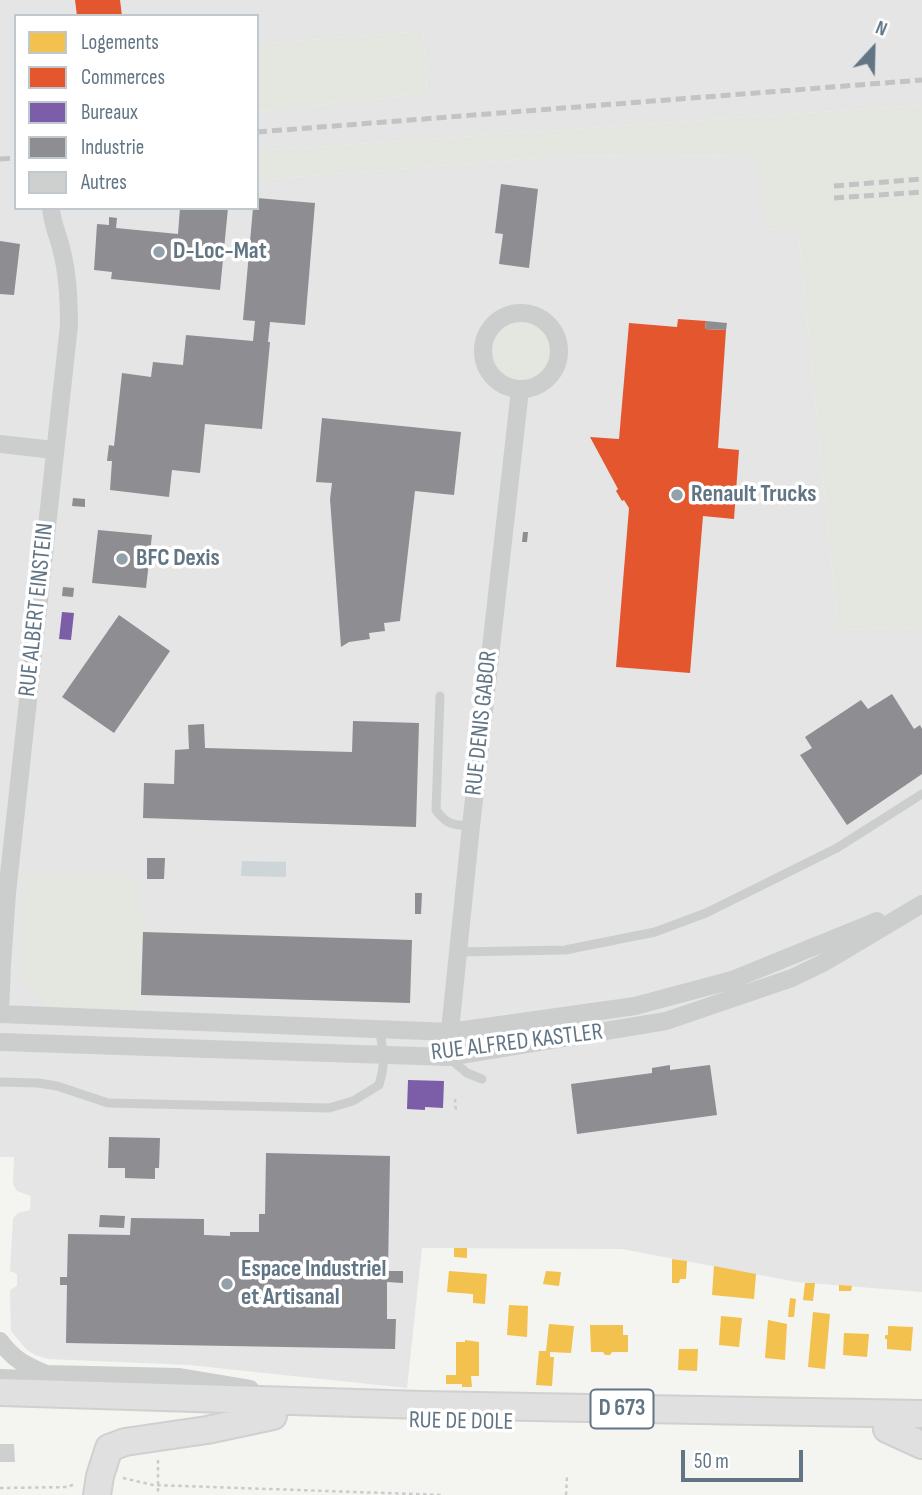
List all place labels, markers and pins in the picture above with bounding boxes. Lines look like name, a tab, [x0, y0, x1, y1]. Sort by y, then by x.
place label: D-Loc-Mat	[173, 238, 267, 266]
marker: D-Loc-Mat	[151, 244, 167, 260]
place label: Renault Trucks	[691, 481, 816, 509]
marker: Renault Trucks	[669, 487, 685, 503]
place label: BFC Dexis	[136, 545, 220, 573]
marker: BFC Dexis	[114, 551, 130, 567]
place label: Espace Industriel et Artisanal	[241, 1256, 386, 1312]
marker: Espace Industriel et Artisanal	[219, 1276, 235, 1292]

